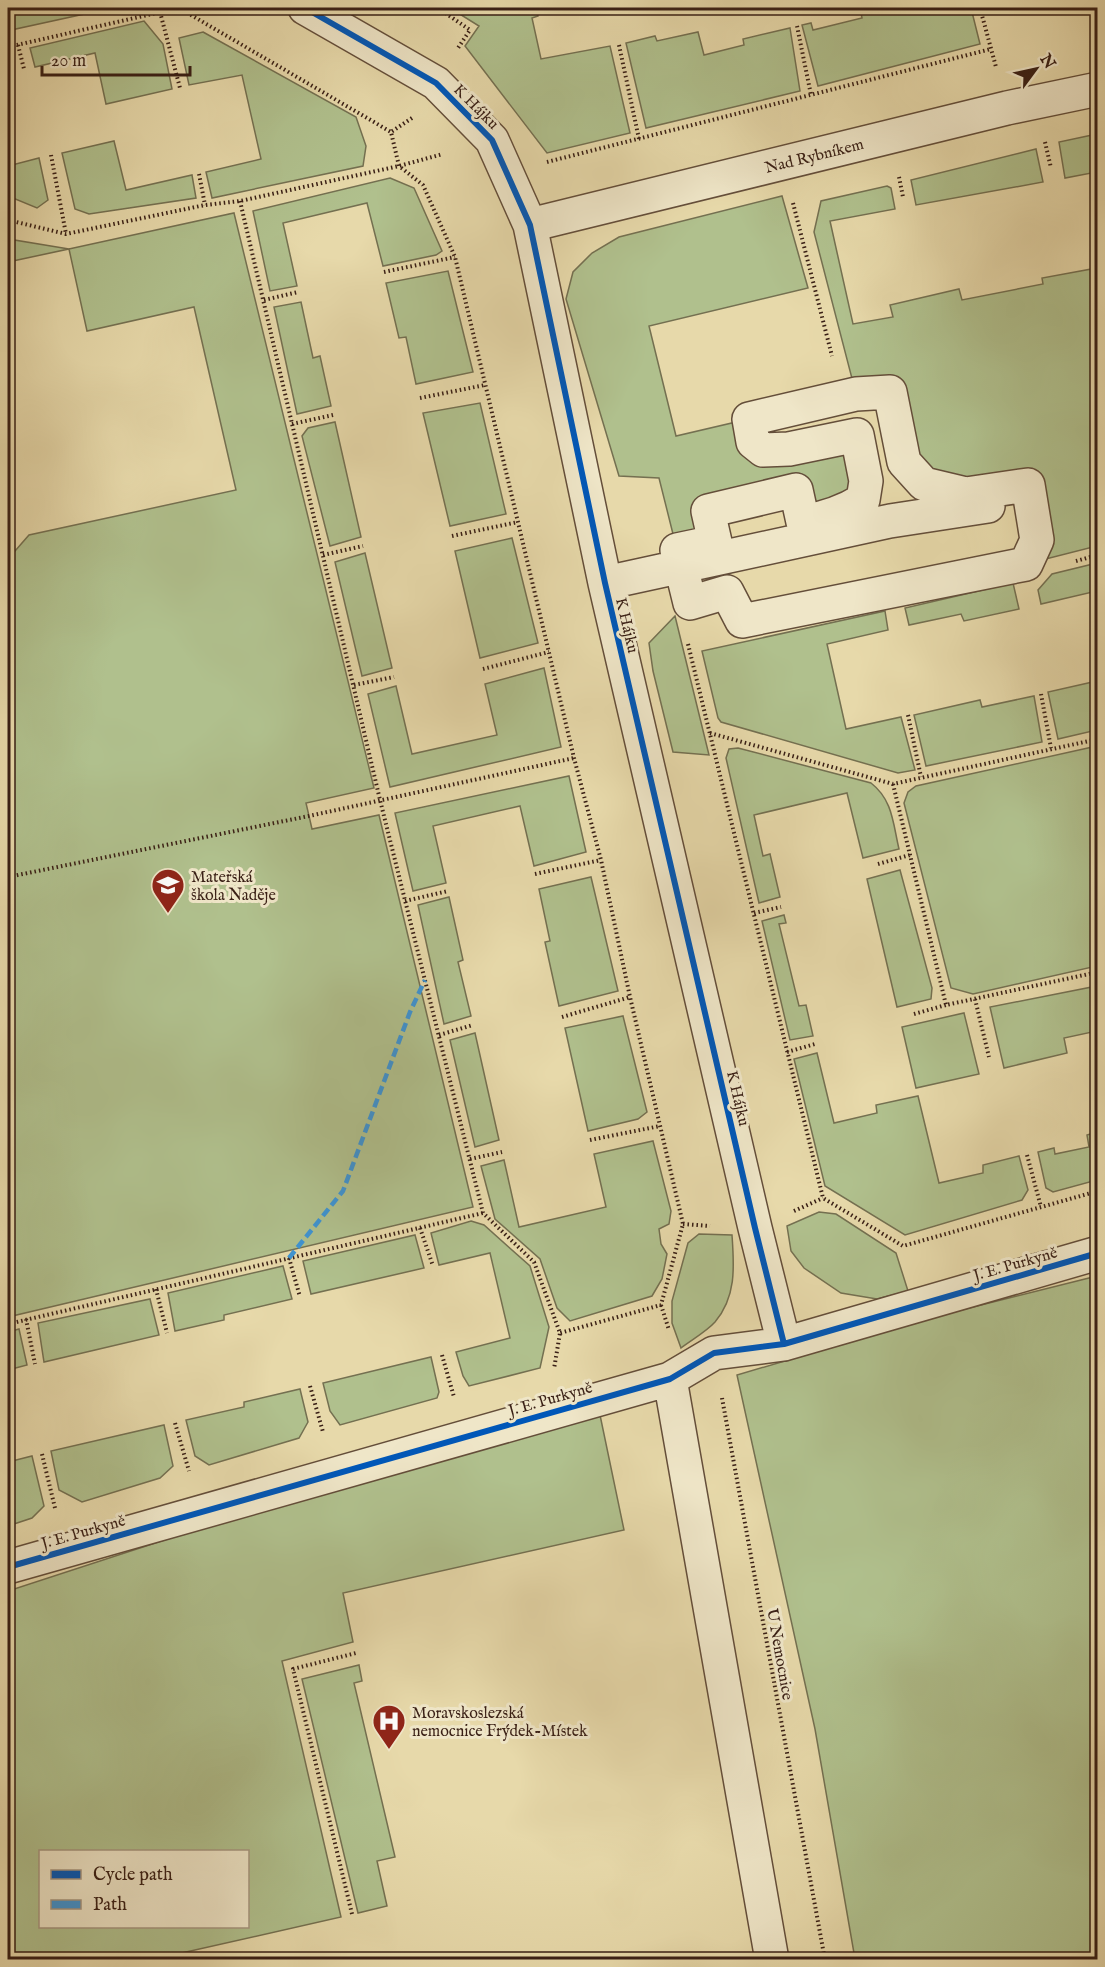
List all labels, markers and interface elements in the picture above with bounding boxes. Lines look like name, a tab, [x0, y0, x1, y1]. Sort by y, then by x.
scale bar	[42, 39, 190, 77]
north arrow	[1006, 39, 1066, 99]
text: 20 m	[51, 50, 86, 73]
text: N	[1034, 50, 1059, 73]
street label: K Hájku	[449, 80, 503, 134]
street label: Nad Rybníkem	[763, 135, 866, 179]
street label: K Hájku	[610, 596, 642, 655]
school or university icon: Mateřská škola Naděje	[150, 867, 186, 914]
place label: Mateřská škola Naděje	[191, 868, 276, 906]
street label: K Hájku	[721, 1069, 753, 1128]
street label: J. E. Purkyně	[969, 1243, 1060, 1287]
street label: J. E. Purkyně	[504, 1378, 595, 1422]
street label: J. E. Purkyně	[37, 1511, 128, 1555]
street label: U Nemocnice	[761, 1607, 797, 1702]
hospital icon: Moravskoslezská nemocnice Frýdek-Místek	[371, 1703, 407, 1750]
place label: Moravskoslezská nemocnice Frýdek-Místek	[412, 1704, 588, 1742]
legend	[39, 1850, 249, 1928]
text: Cycle path	[93, 1864, 173, 1887]
text: Path	[93, 1894, 127, 1917]

